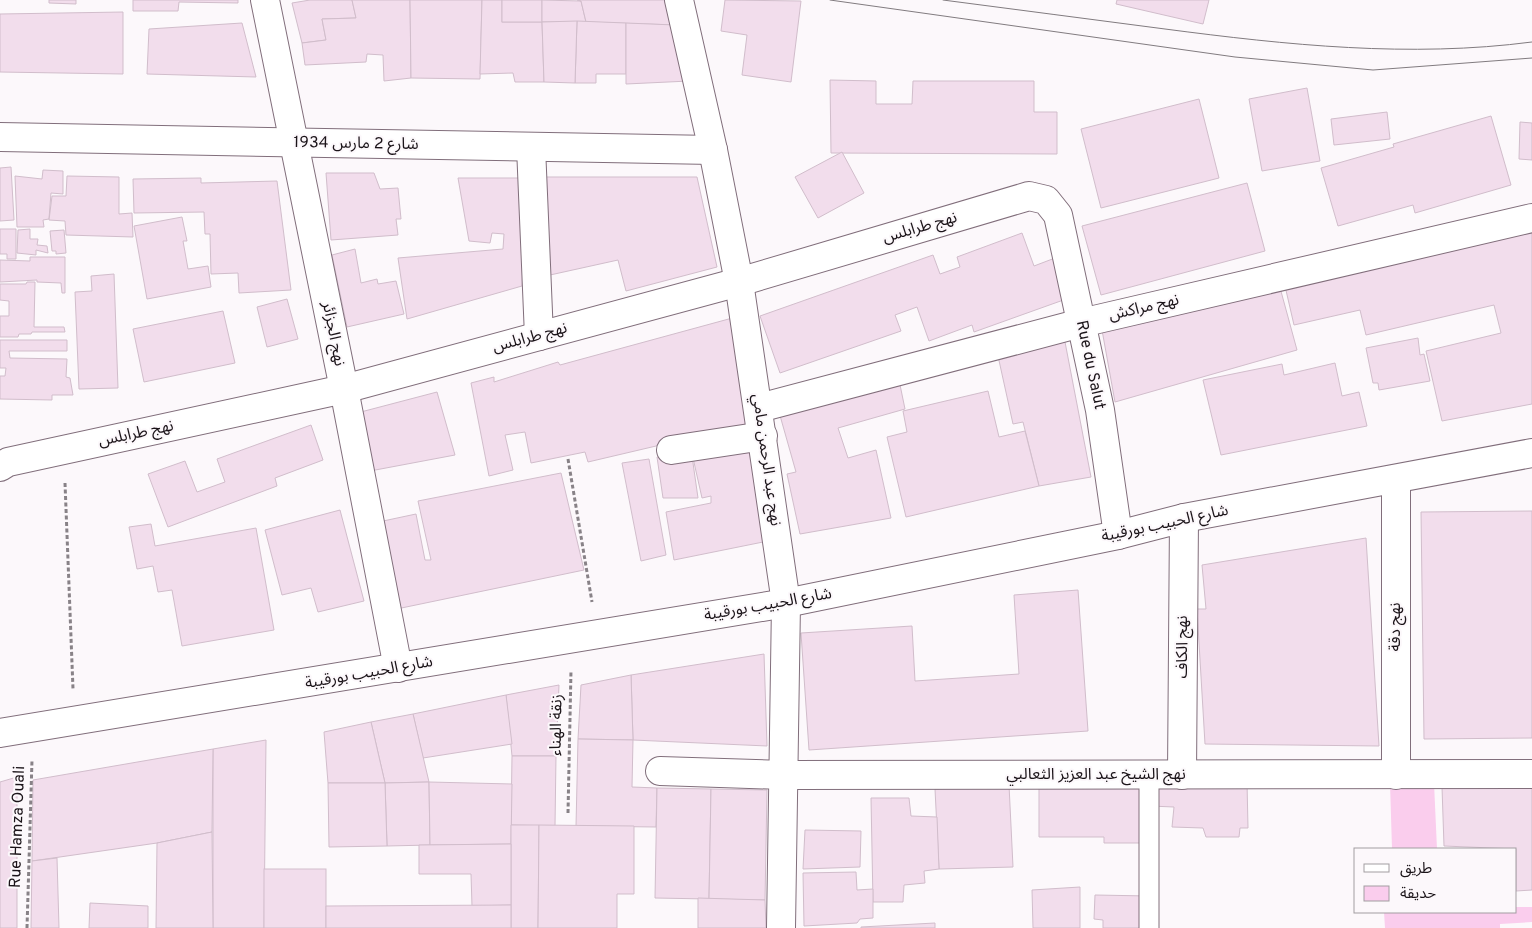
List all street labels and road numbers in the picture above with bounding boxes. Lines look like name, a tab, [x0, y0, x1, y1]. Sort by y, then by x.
street label: شارع 2 مارس 1934	[293, 133, 419, 156]
street label: نهج طرابلس	[880, 208, 960, 249]
street label: نهج مراكش	[1107, 290, 1181, 327]
street label: نهج الجزائر	[316, 299, 349, 368]
street label: نهج طرابلس	[490, 318, 570, 359]
street label: Rue du Salut	[1071, 319, 1109, 411]
street label: نهج عبد الرحمن مامي	[746, 393, 785, 528]
street label: نهج طرابلس	[96, 416, 176, 453]
street label: شارع الحبيب بورقيبة	[1100, 501, 1231, 548]
street label: شارع الحبيب بورقيبة	[703, 584, 834, 627]
street label: نهج دقة	[1386, 602, 1407, 652]
street label: نهج الكاف	[1173, 615, 1194, 679]
street label: شارع الحبيب بورقيبة	[304, 652, 435, 695]
street label: زنقة الهناء	[546, 694, 568, 756]
street label: نهج الشيخ عبد العزيز الثعالبي	[1006, 765, 1186, 786]
street label: Rue Hamza Ouali	[6, 766, 30, 888]

